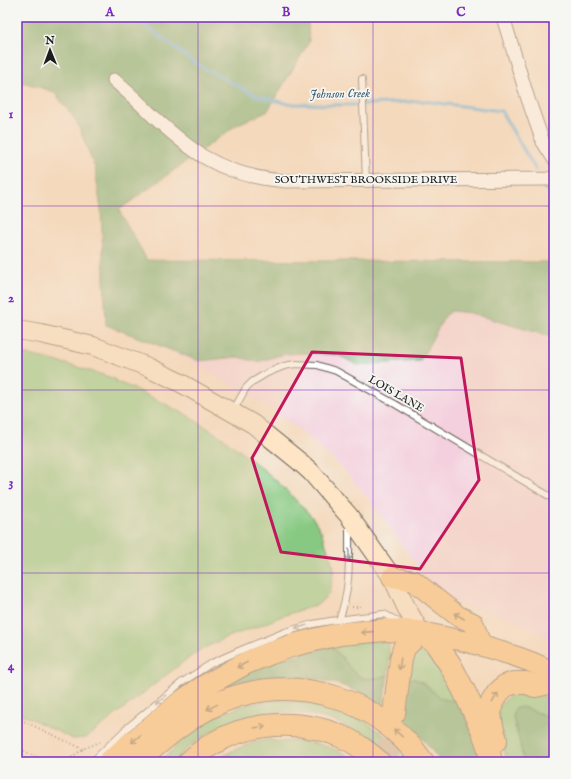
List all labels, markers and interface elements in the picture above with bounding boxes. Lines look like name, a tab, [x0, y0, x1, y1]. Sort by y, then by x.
text: A	[105, 4, 116, 21]
text: B	[282, 4, 291, 21]
text: C	[456, 4, 466, 21]
north arrow	[30, 30, 70, 70]
text: N	[44, 34, 55, 48]
water label: Johnson Creek	[310, 86, 370, 102]
text: 1	[9, 106, 14, 123]
street label: SOUTHWEST BROOKSIDE DRIVE	[275, 173, 458, 187]
text: 2	[8, 290, 14, 307]
street label: LOIS LANE	[366, 372, 427, 416]
text: 3	[9, 474, 14, 491]
one-way arrow	[345, 548, 353, 561]
one-way arrow	[453, 611, 465, 619]
one-way arrow	[295, 624, 308, 631]
one-way arrow	[361, 628, 374, 635]
one-way arrow	[397, 657, 404, 670]
text: 4	[8, 658, 15, 675]
one-way arrow	[237, 662, 249, 669]
one-way arrow	[492, 692, 500, 704]
one-way arrow	[156, 694, 167, 703]
one-way arrow	[206, 704, 218, 711]
one-way arrow	[253, 723, 266, 731]
one-way arrow	[393, 728, 403, 738]
one-way arrow	[131, 735, 142, 744]

